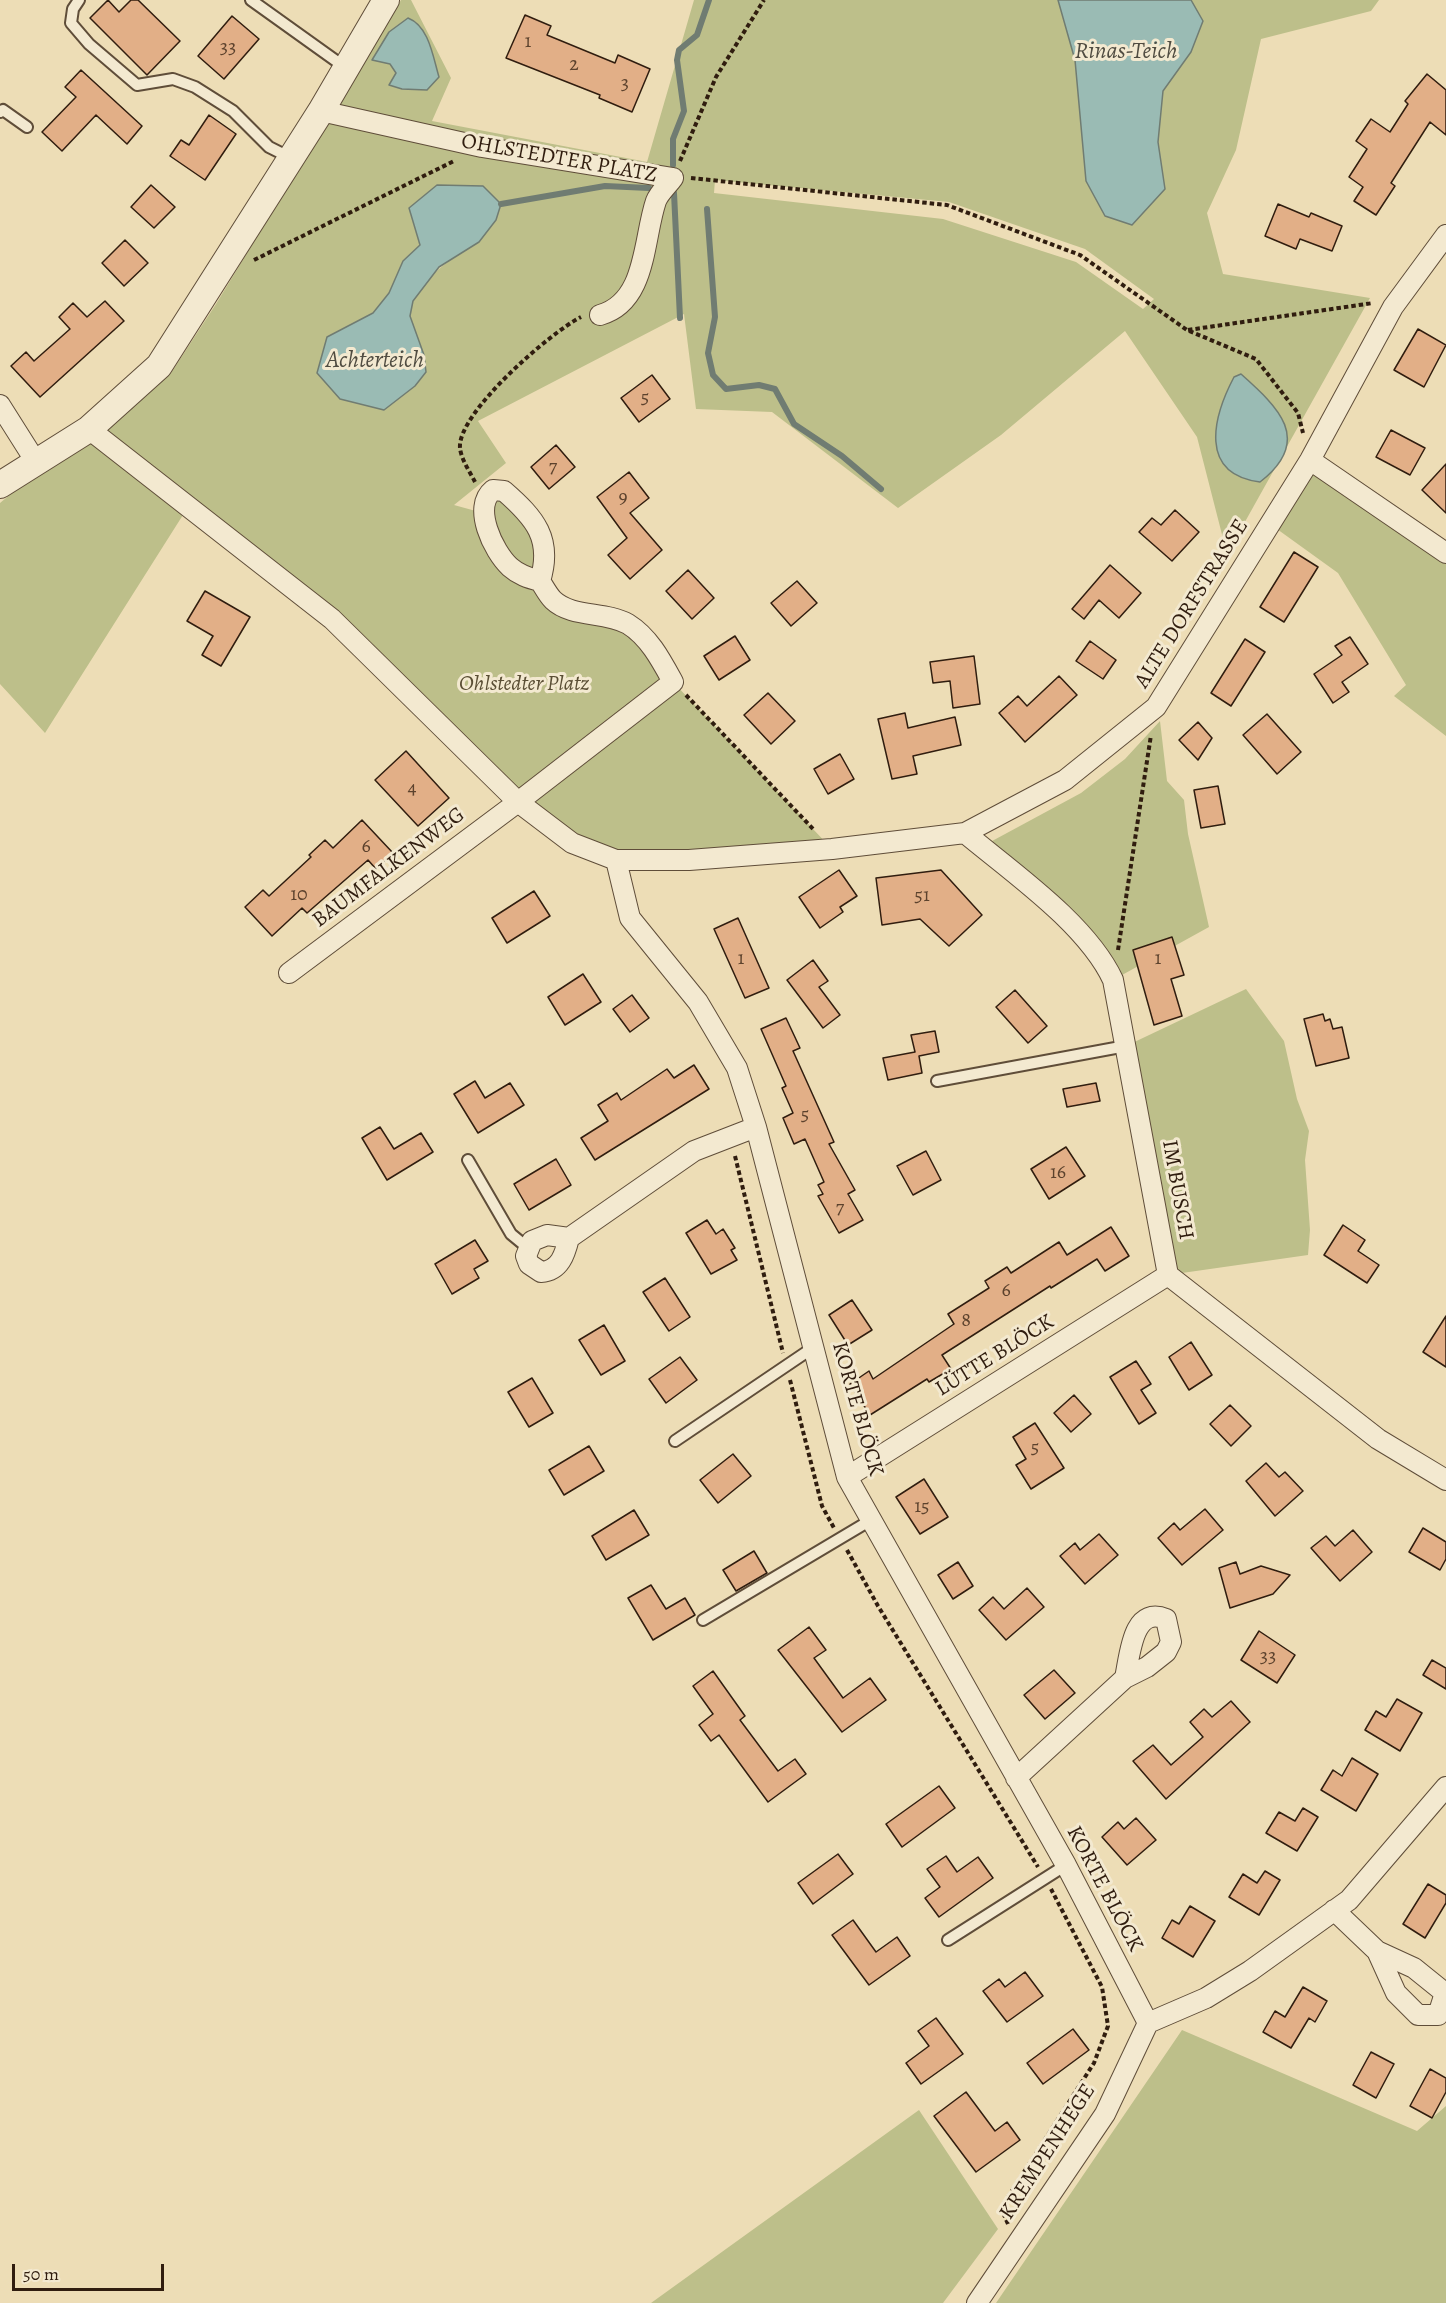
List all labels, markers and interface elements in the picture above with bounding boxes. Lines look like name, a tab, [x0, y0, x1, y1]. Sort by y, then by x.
house number: 1	[525, 30, 531, 54]
house number: 33	[220, 36, 236, 60]
water label: Rinas-Teich	[1074, 38, 1178, 66]
house number: 2	[569, 53, 579, 77]
house number: 3	[621, 72, 629, 96]
street label: OHLSTEDTER PLATZ	[459, 129, 659, 189]
water label: Achterteich	[326, 347, 424, 375]
house number: 5	[641, 386, 649, 410]
house number: 7	[549, 455, 557, 479]
house number: 9	[618, 486, 628, 510]
street label: ALTE DORFSTRASSE	[1129, 515, 1255, 693]
park label: Ohlstedter Platz	[459, 672, 589, 698]
house number: 4	[407, 777, 417, 801]
street label: BAUMFALKENWEG	[307, 802, 471, 934]
house number: 6	[361, 835, 371, 859]
house number: 10	[290, 883, 308, 907]
house number: 51	[914, 884, 930, 908]
house number: 1	[738, 947, 744, 971]
house number: 1	[1155, 947, 1161, 971]
house number: 5	[801, 1103, 809, 1127]
street label: IM BUSCH	[1155, 1138, 1199, 1242]
house number: 16	[1050, 1161, 1066, 1185]
house number: 7	[836, 1196, 844, 1220]
house number: 6	[1001, 1279, 1011, 1303]
street label: LÜTTE BLÖCK	[931, 1309, 1059, 1403]
house number: 8	[961, 1309, 971, 1333]
street label: KORTE BLÖCK	[825, 1339, 889, 1479]
house number: 5	[1031, 1436, 1039, 1460]
house number: 15	[914, 1495, 930, 1519]
house number: 33	[1260, 1645, 1276, 1669]
street label: KORTE BLÖCK	[1060, 1822, 1148, 1956]
street label: KREMPENHEGE	[994, 2079, 1102, 2225]
scale bar	[15, 2252, 166, 2290]
text: 50 m	[23, 2262, 59, 2286]

